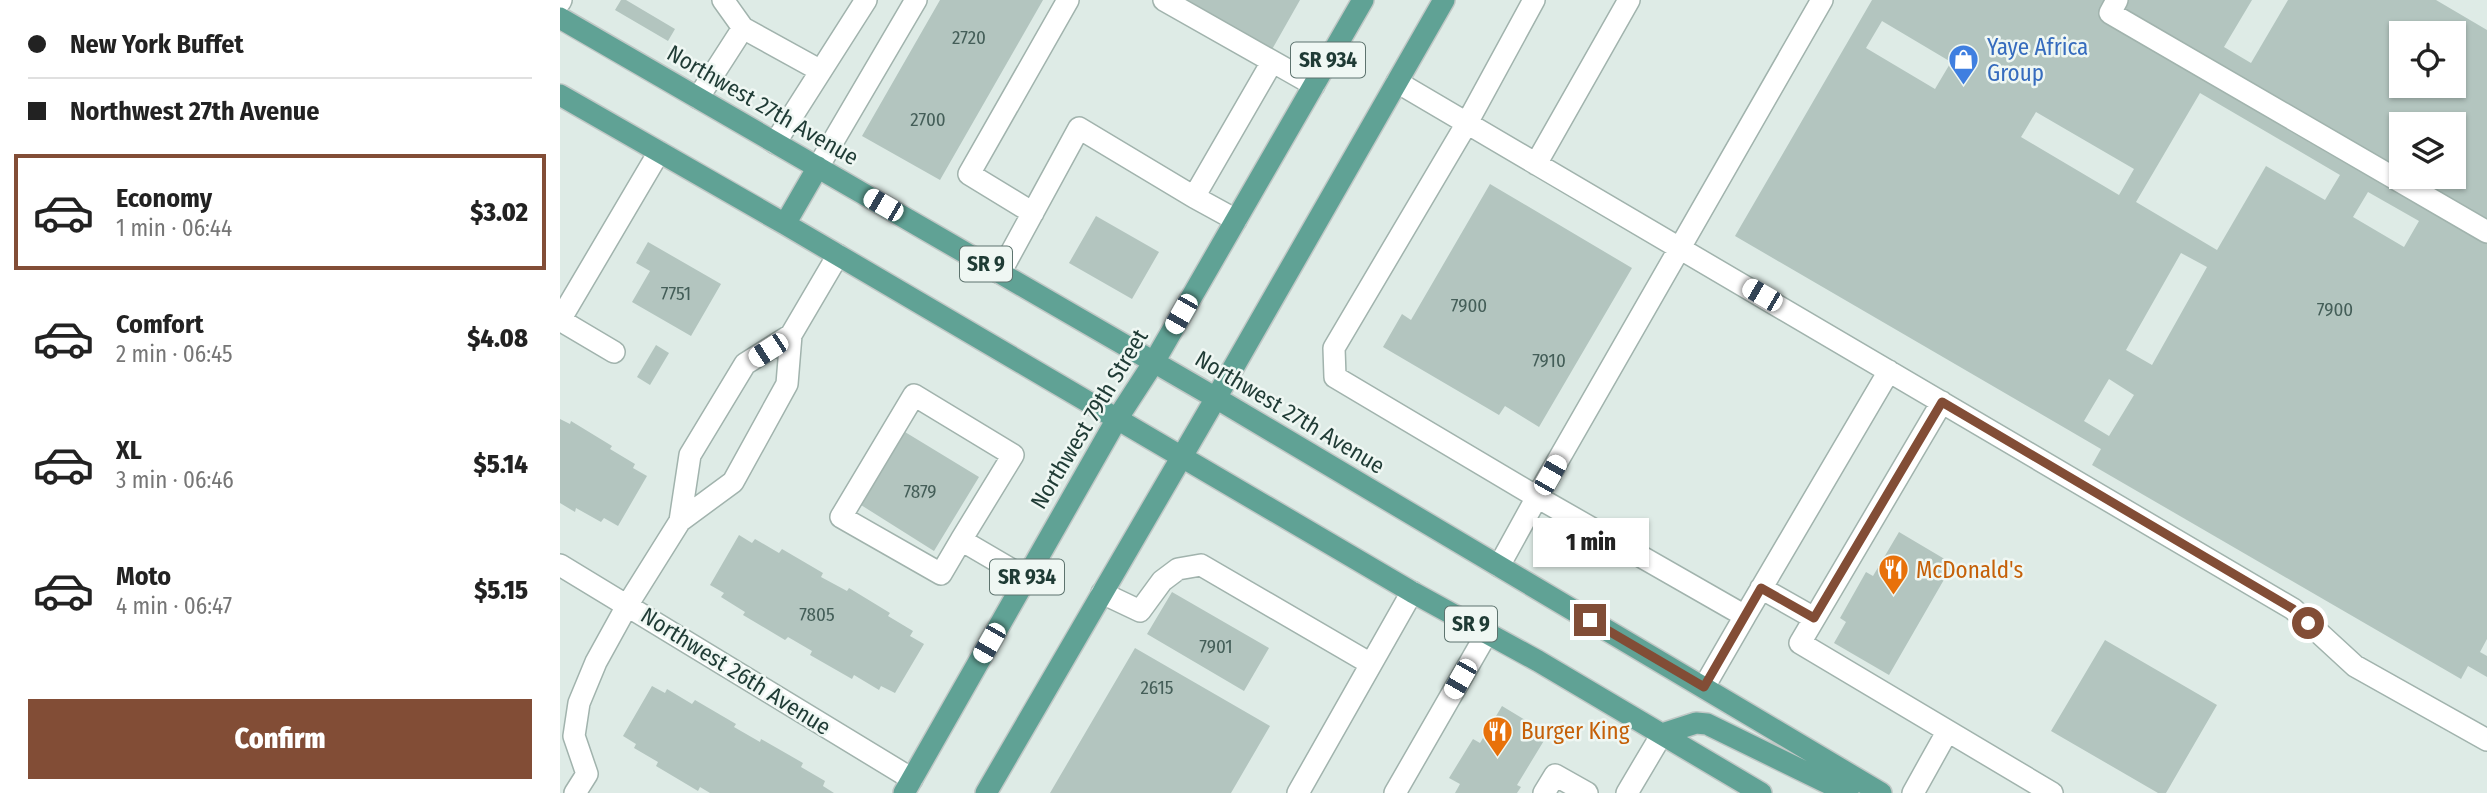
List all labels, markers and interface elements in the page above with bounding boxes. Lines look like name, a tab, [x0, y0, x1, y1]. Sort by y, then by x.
map controls	[2389, 21, 2466, 189]
button: locate	[2389, 21, 2466, 98]
house number: 2720	[952, 26, 986, 49]
text: New York Buffet	[70, 29, 244, 60]
place label: Yaye Africa Group	[1987, 33, 2088, 87]
street label: Northwest 27th Avenue	[662, 39, 864, 171]
road number: SR 934	[1291, 42, 1365, 78]
shop icon: Yaye Africa Group	[1947, 43, 1981, 87]
text: Northwest 27th Avenue	[70, 96, 320, 127]
house number: 2700	[910, 108, 946, 131]
button: layers	[2389, 112, 2466, 189]
icon: car	[32, 181, 95, 244]
text: Economy	[116, 183, 212, 214]
car	[860, 185, 907, 225]
text: $3.02	[470, 197, 528, 228]
text: 1 min · 06:44	[116, 214, 232, 242]
road number: SR 9	[960, 246, 1012, 282]
car	[1739, 275, 1786, 315]
house number: 7751	[661, 282, 691, 305]
car	[1162, 291, 1201, 337]
house number: 7900	[1451, 294, 1487, 317]
house number: 7900	[2317, 298, 2353, 321]
icon: car	[32, 307, 95, 370]
text: Comfort	[116, 309, 204, 340]
text: $4.08	[467, 323, 528, 354]
street label: Northwest 79th Street	[1024, 324, 1154, 514]
car	[745, 330, 792, 370]
text: 2 min · 06:45	[116, 340, 232, 368]
street label: Northwest 27th Avenue	[1190, 344, 1390, 480]
house number: 7910	[1532, 349, 1566, 372]
icon: car	[32, 433, 95, 496]
text: XL	[116, 435, 142, 466]
text: $5.14	[474, 449, 528, 480]
car	[1531, 452, 1570, 498]
text: 3 min · 06:46	[116, 466, 234, 494]
house number: 7879	[903, 480, 937, 503]
callout: 1 min	[1532, 518, 1648, 568]
text: 1 min	[1566, 528, 1616, 556]
restaurant icon: McDonald's	[1876, 553, 1910, 597]
place label: McDonald's	[1916, 556, 2024, 584]
icon: car	[32, 559, 95, 622]
road number: SR 934	[990, 560, 1064, 594]
text: Moto	[116, 561, 171, 592]
text: $5.15	[474, 575, 528, 606]
text: 4 min · 06:47	[116, 592, 232, 620]
street label: Northwest 26th Avenue	[636, 601, 836, 741]
house number: 7805	[799, 603, 835, 626]
route end	[1574, 604, 1606, 636]
road number: SR 9	[1445, 606, 1497, 642]
route start	[2292, 607, 2324, 639]
car	[970, 620, 1009, 666]
house number: 7901	[1199, 635, 1233, 658]
car	[1441, 656, 1480, 702]
house number: 2615	[1140, 676, 1174, 699]
button: Confirm	[28, 699, 532, 779]
restaurant icon: Burger King	[1481, 714, 1515, 758]
place label: Burger King	[1521, 717, 1630, 745]

